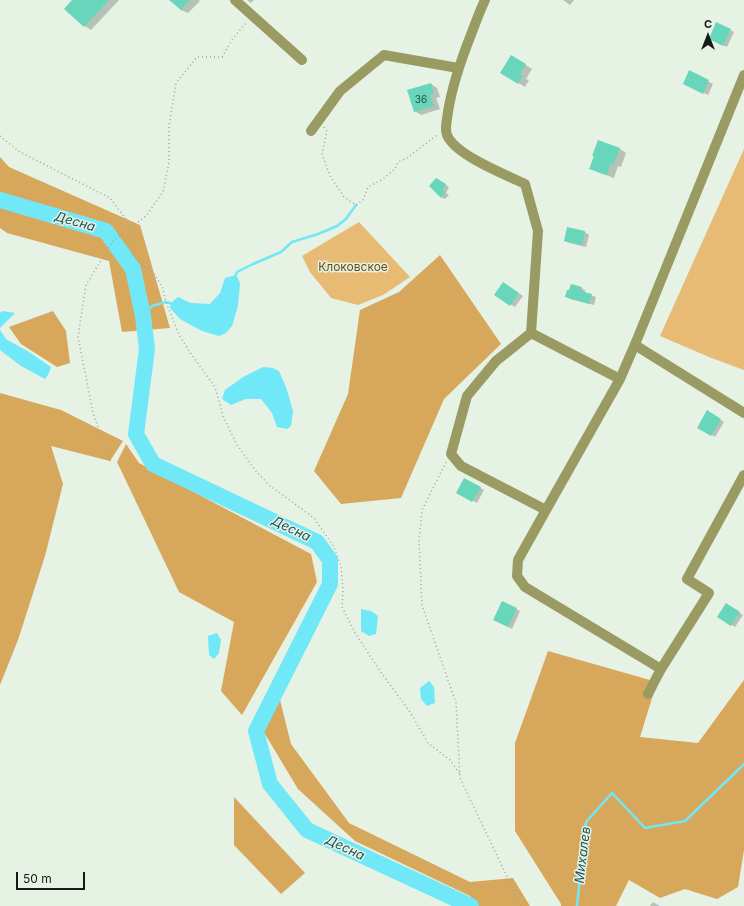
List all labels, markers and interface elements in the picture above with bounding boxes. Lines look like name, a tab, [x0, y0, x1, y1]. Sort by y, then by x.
north arrow	[688, 16, 728, 56]
text: С	[704, 17, 712, 31]
house number: 36	[415, 94, 427, 106]
water label: Десна	[53, 209, 97, 235]
park label: Клоковское	[318, 260, 388, 274]
water label: Десна	[269, 513, 313, 545]
water label: Михалев	[572, 826, 594, 884]
water label: Десна	[323, 832, 367, 864]
scale bar	[18, 864, 87, 890]
text: 50 m	[23, 871, 52, 886]

